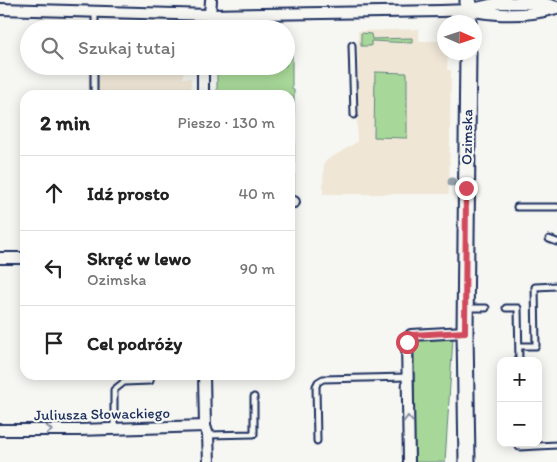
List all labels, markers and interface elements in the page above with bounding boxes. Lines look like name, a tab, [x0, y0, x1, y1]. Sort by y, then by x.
north arrow	[437, 15, 482, 60]
search box	[20, 20, 295, 75]
icon: search	[38, 34, 66, 62]
text: Szukaj tutaj	[78, 36, 175, 59]
street label: Ozimska	[458, 108, 476, 165]
text: 2 min	[40, 110, 90, 135]
text: Pieszo · 130 m	[178, 113, 275, 132]
route end	[455, 177, 478, 200]
icon: ahead	[40, 179, 68, 207]
text: Idź prosto	[87, 182, 170, 205]
text: 40 m	[238, 184, 275, 203]
text: Skręć w lewo	[87, 247, 191, 270]
icon: left	[40, 254, 68, 282]
text: 90 m	[240, 259, 275, 278]
text: Ozimska	[87, 270, 146, 289]
icon: arrive	[40, 329, 68, 357]
route start	[396, 331, 419, 354]
text: Cel podróży	[87, 332, 182, 355]
map controls	[497, 357, 542, 447]
button: +	[497, 357, 542, 402]
button: −	[497, 402, 542, 447]
street label: Juliusza Słowackiego	[34, 404, 170, 424]
one-way arrow	[403, 415, 414, 423]
one-way arrow	[45, 425, 53, 435]

